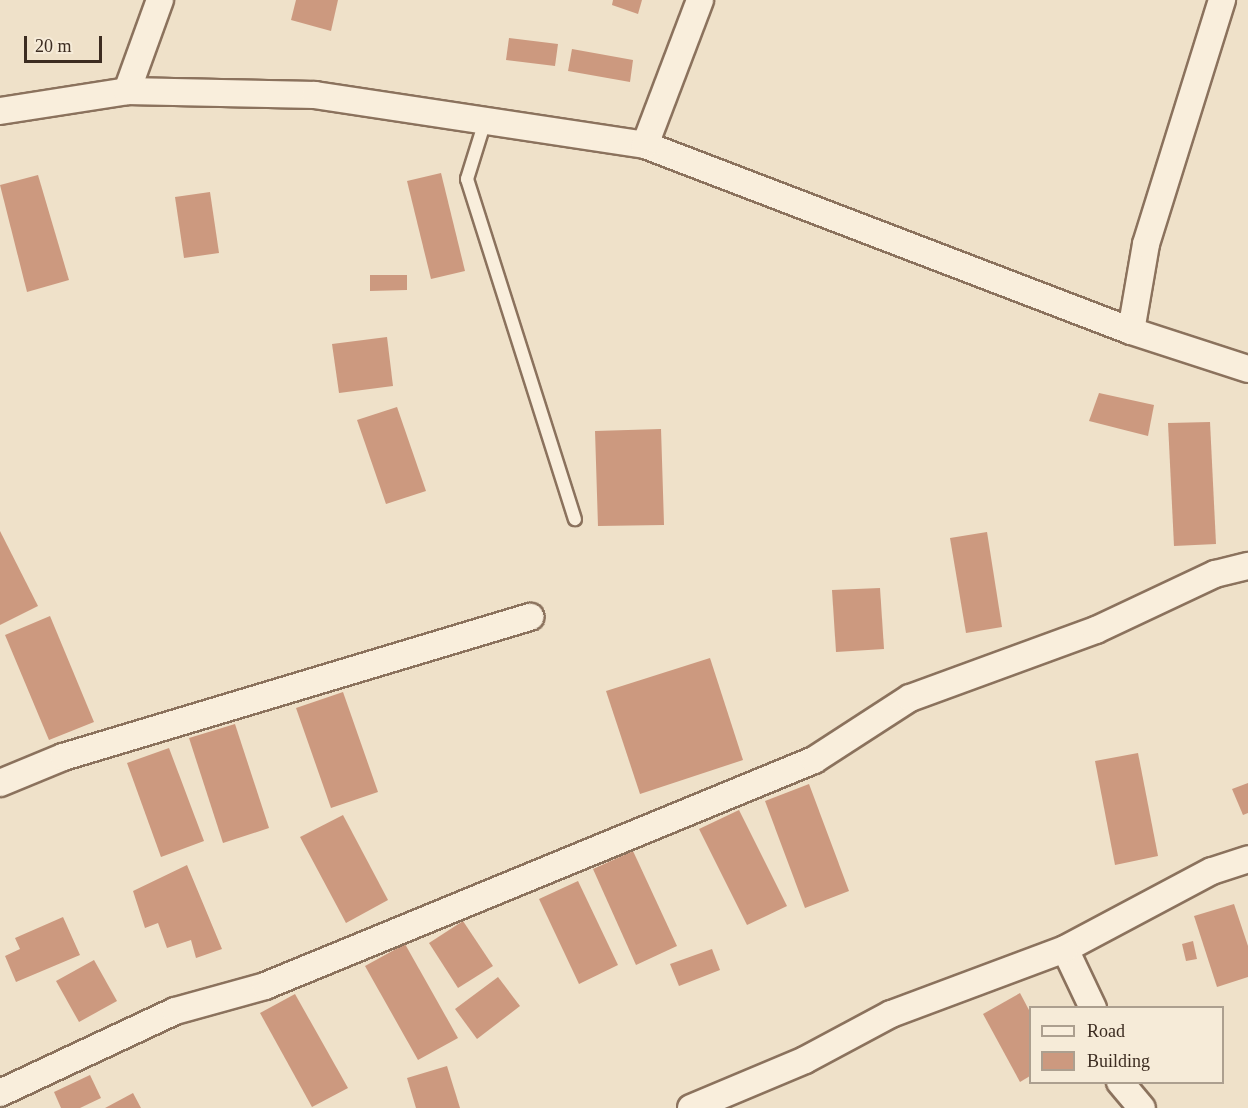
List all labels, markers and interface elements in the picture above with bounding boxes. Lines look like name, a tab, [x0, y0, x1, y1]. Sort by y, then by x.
scale bar	[27, 24, 105, 62]
text: 20 m	[35, 36, 72, 56]
legend	[1029, 1006, 1224, 1084]
text: Road	[1087, 1021, 1125, 1041]
text: Building	[1087, 1051, 1150, 1071]

